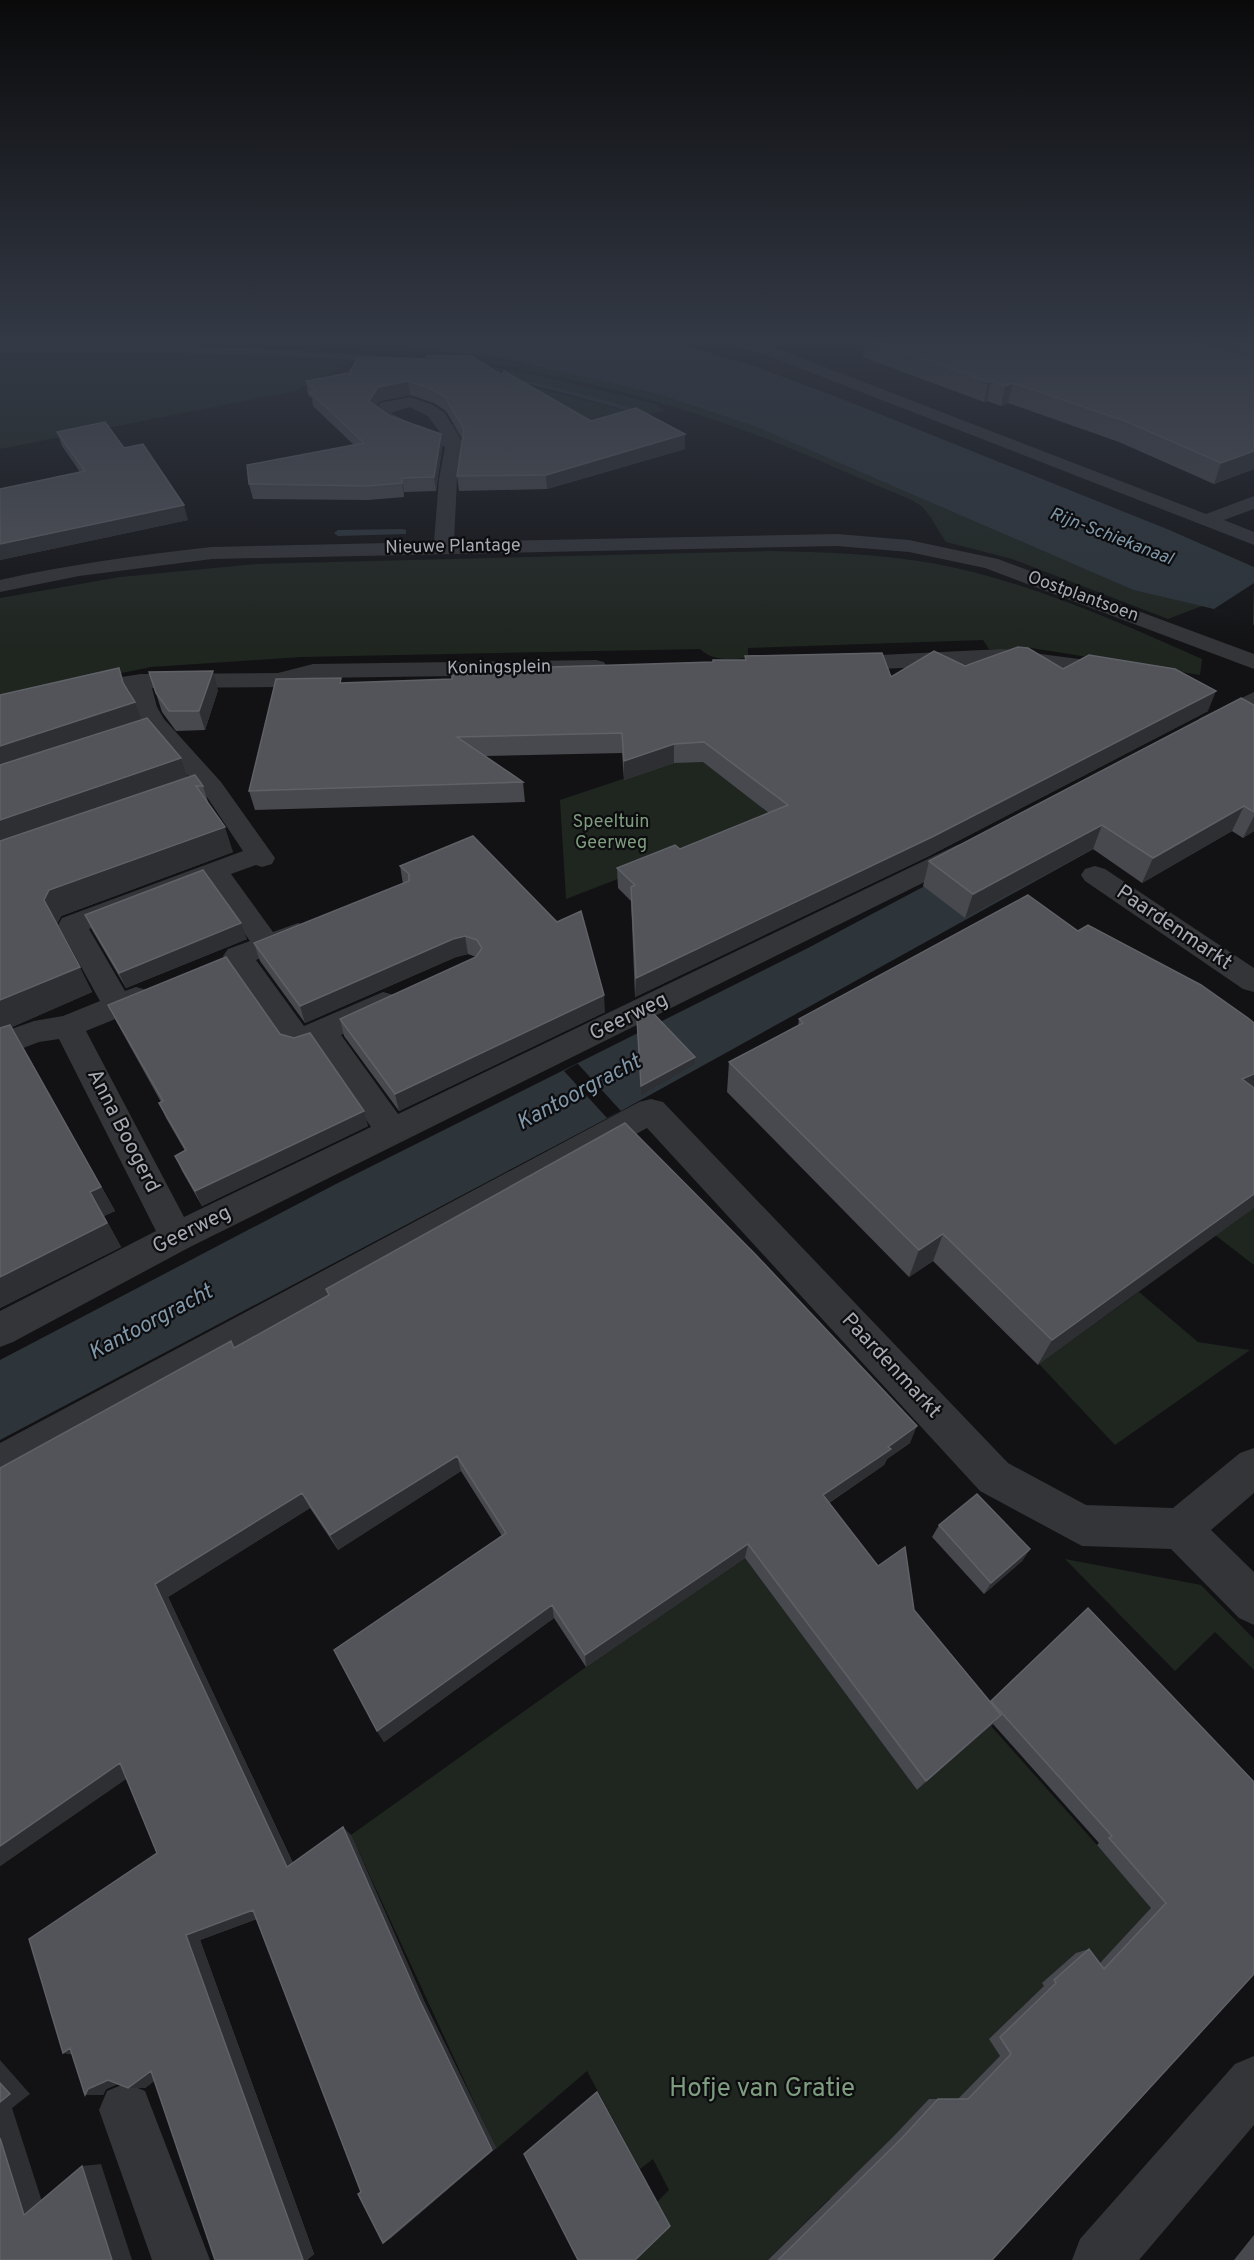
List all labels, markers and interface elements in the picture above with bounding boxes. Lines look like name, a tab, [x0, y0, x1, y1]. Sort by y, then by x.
water label: Rijn-Schiekanaal	[1046, 503, 1177, 572]
street label: Nieuwe Plantage	[385, 534, 521, 560]
street label: Oostplantsoen	[1024, 566, 1142, 628]
street label: Koningsplein	[447, 656, 551, 680]
park label: Speeltuin Geerweg	[573, 811, 649, 855]
street label: Paardenmarkt	[1111, 879, 1237, 977]
street label: Geerweg	[585, 986, 673, 1048]
water label: Kantoorgracht	[512, 1048, 647, 1137]
street label: Anna Boogerd	[80, 1065, 166, 1197]
street label: Geerweg	[148, 1199, 236, 1261]
water label: Kantoorgracht	[84, 1278, 219, 1367]
street label: Paardenmarkt	[835, 1308, 947, 1424]
park label: Hofje van Gratie	[669, 2073, 855, 2106]

